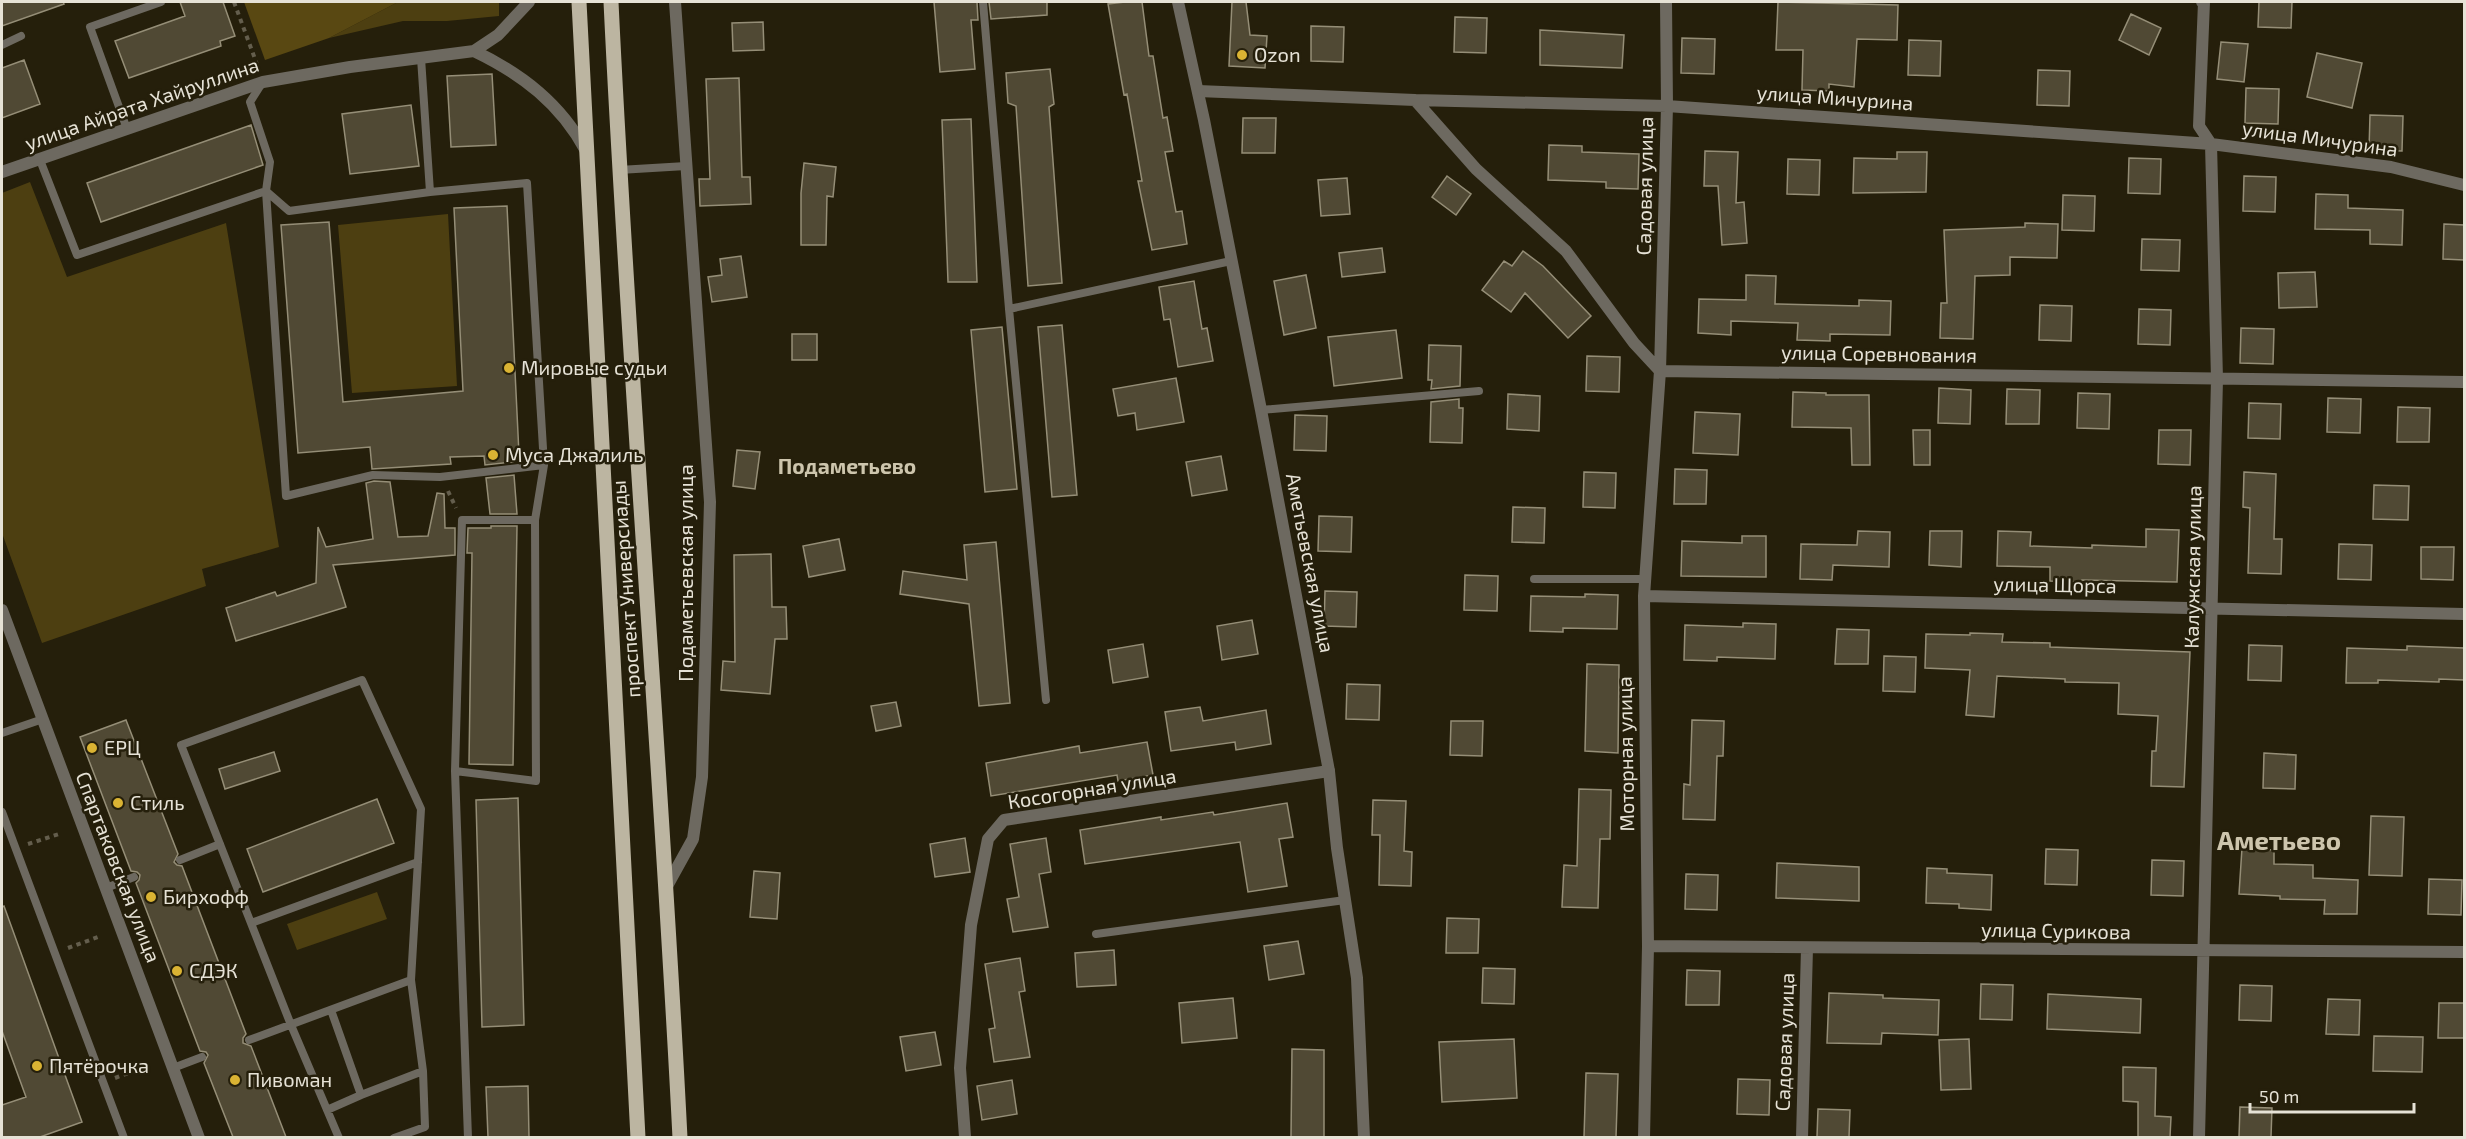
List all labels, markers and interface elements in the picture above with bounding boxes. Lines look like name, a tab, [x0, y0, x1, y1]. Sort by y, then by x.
place label: Ozon	[1254, 42, 1301, 66]
marker: Ozon	[1235, 48, 1249, 62]
street label: улица Айрата Хайруллина	[21, 52, 262, 155]
street label: улица Мичурина	[1756, 80, 1914, 115]
street label: улица Мичурина	[2241, 115, 2400, 162]
street label: Садовая улица	[1631, 116, 1658, 256]
street label: улица Соревнования	[1781, 339, 1977, 368]
place label: Мировые судьи	[521, 355, 668, 380]
marker: Мировые судьи	[502, 361, 516, 375]
place label: Муса Джалиль	[505, 442, 644, 467]
marker: Муса Джалиль	[486, 448, 500, 462]
district label: Подаметьево	[778, 453, 916, 478]
street label: Подаметьевская улица	[673, 464, 698, 682]
street label: Аметьевская улица	[1281, 471, 1340, 655]
street label: проспект Универсиады	[605, 479, 645, 699]
street label: Калужская улица	[2179, 485, 2206, 649]
street label: улица Щорса	[1993, 571, 2117, 598]
street label: Моторная улица	[1612, 676, 1639, 832]
place label: ЕРЦ	[104, 735, 141, 759]
marker: ЕРЦ	[85, 741, 99, 755]
street label: Косогорная улица	[1006, 763, 1178, 814]
street label: Спартаковская улица	[71, 768, 166, 966]
place label: Стиль	[130, 790, 185, 814]
marker: Стиль	[111, 796, 125, 810]
district label: Аметьево	[2217, 824, 2341, 855]
place label: Бирхофф	[163, 884, 249, 908]
marker: Бирхофф	[144, 890, 158, 904]
street label: улица Сурикова	[1981, 917, 2131, 944]
place label: СДЭК	[189, 958, 238, 982]
marker: СДЭК	[170, 964, 184, 978]
street label: Садовая улица	[1770, 972, 1799, 1112]
place label: Пятёрочка	[49, 1053, 149, 1077]
marker: Пятёрочка	[30, 1059, 44, 1073]
place label: Пивоман	[247, 1067, 332, 1091]
marker: Пивоман	[228, 1073, 242, 1087]
scale bar	[2250, 1076, 2414, 1114]
text: 50 m	[2259, 1085, 2299, 1107]

